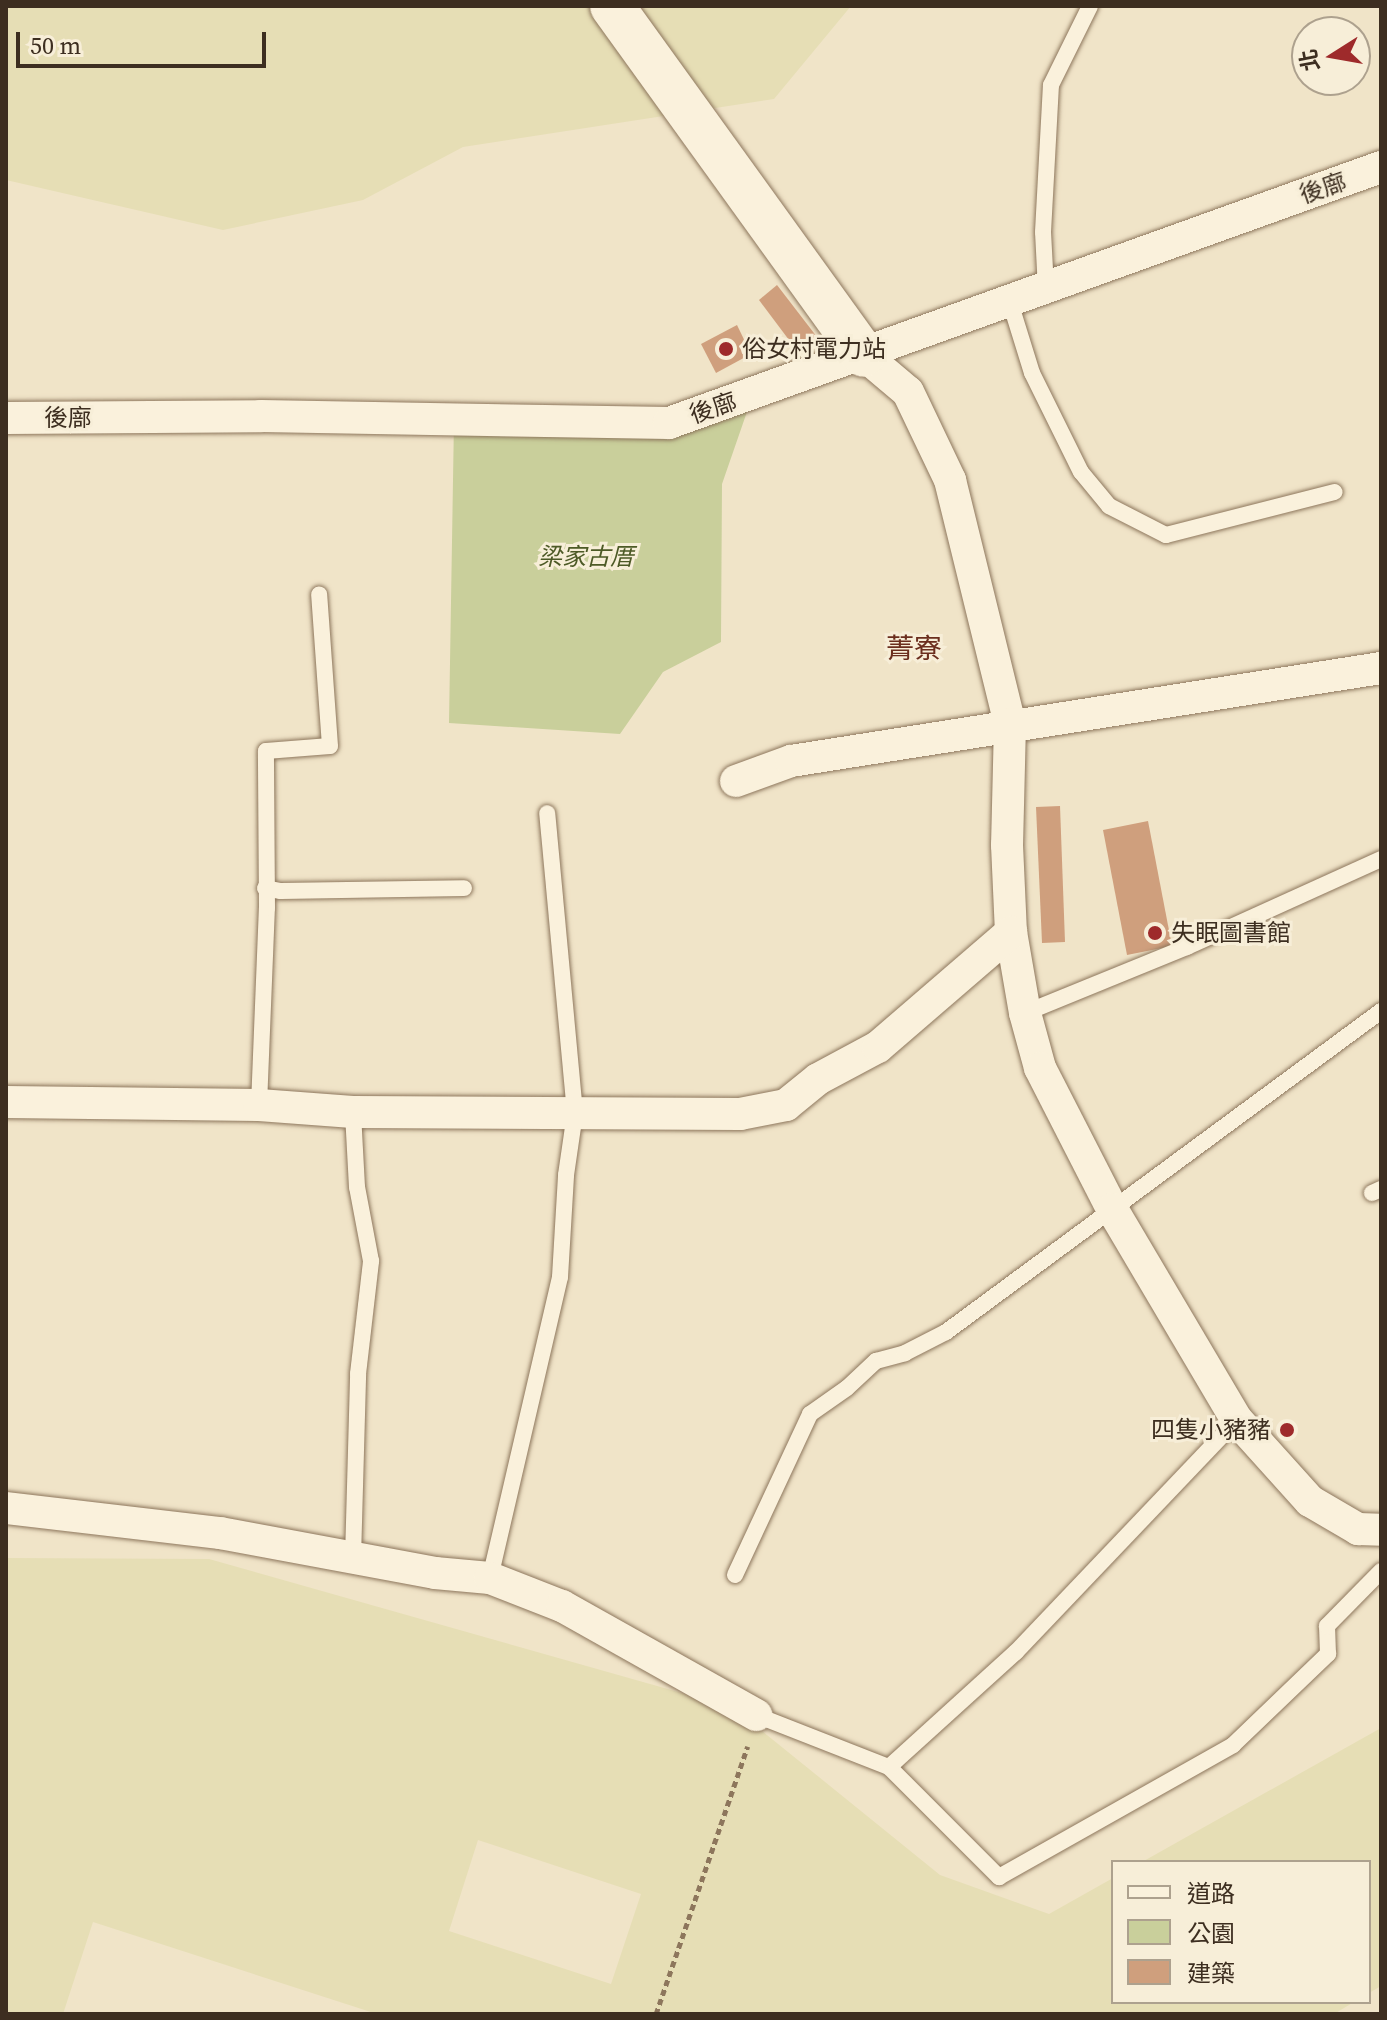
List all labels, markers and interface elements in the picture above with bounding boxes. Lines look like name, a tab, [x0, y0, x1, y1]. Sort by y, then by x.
scale bar	[20, 16, 270, 66]
north arrow	[1291, 16, 1371, 96]
text: 50 m	[30, 29, 81, 62]
text: 北	[1293, 47, 1326, 74]
street label: 後廍	[1296, 167, 1350, 209]
place label: 俗女村電力站	[742, 335, 886, 363]
marker: 俗女村電力站	[717, 340, 735, 358]
street label: 後廍	[686, 387, 740, 429]
street label: 後廍	[44, 404, 92, 432]
park label: 梁家古厝	[538, 543, 634, 571]
district label: 菁寮	[886, 631, 942, 665]
place label: 失眠圖書館	[1171, 919, 1291, 947]
marker: 失眠圖書館	[1146, 924, 1164, 942]
place label: 四隻小豬豬	[1151, 1416, 1271, 1444]
marker: 四隻小豬豬	[1278, 1421, 1296, 1439]
legend	[1111, 1860, 1371, 2004]
text: 道路	[1187, 1877, 1235, 1910]
text: 公園	[1187, 1917, 1235, 1950]
text: 建築	[1187, 1957, 1235, 1990]

